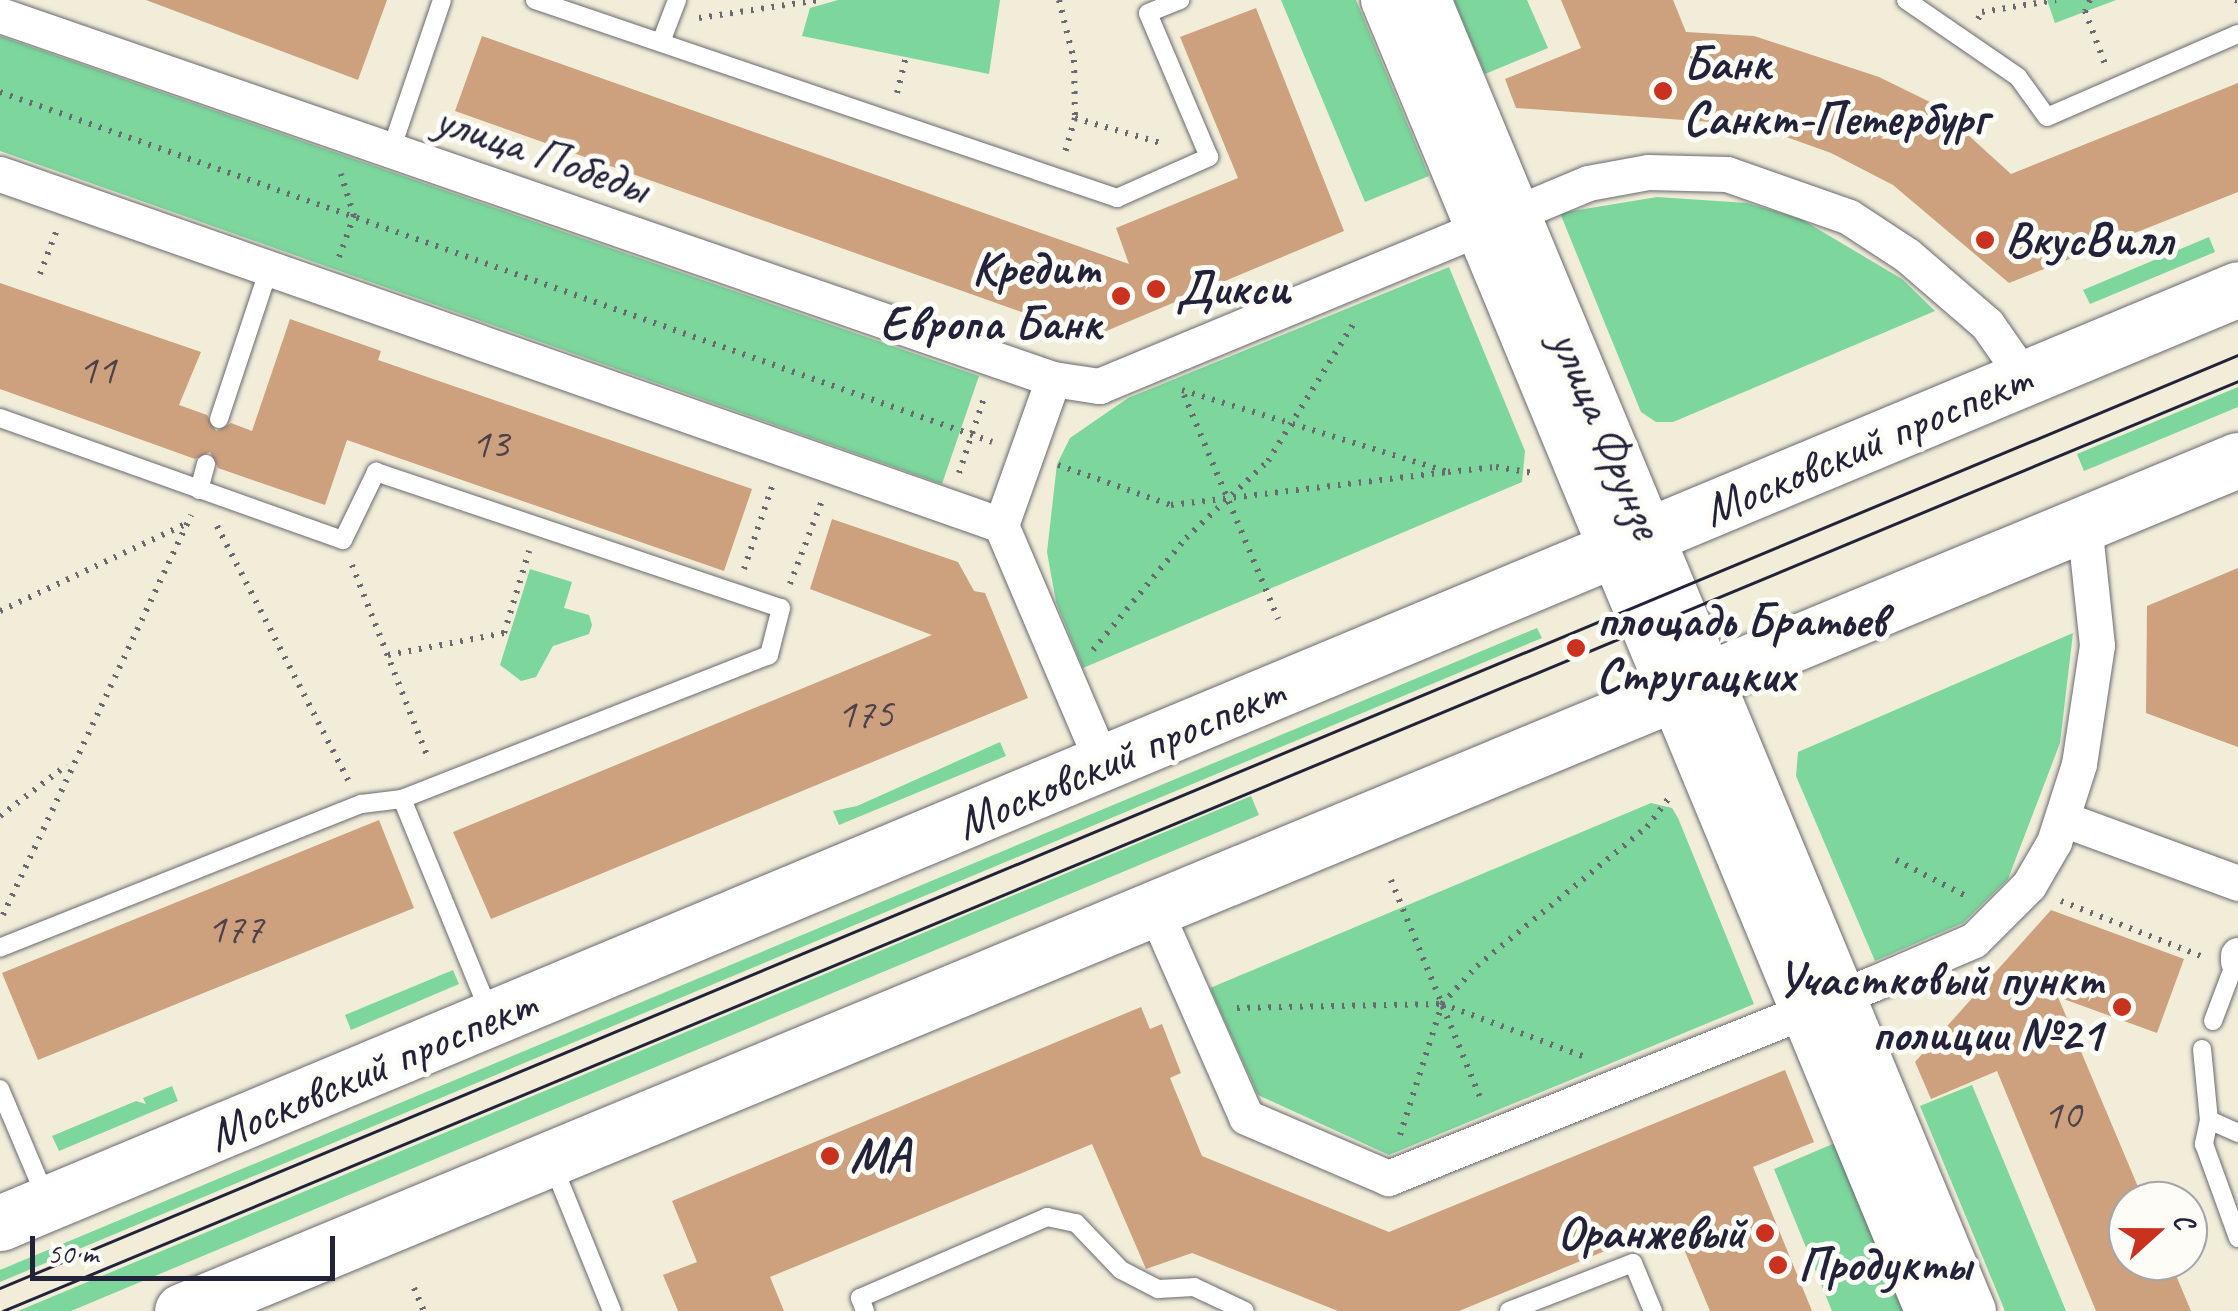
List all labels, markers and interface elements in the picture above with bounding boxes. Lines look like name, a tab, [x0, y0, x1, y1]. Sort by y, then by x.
place label: Банк Санкт-Петербург	[1683, 34, 1988, 147]
marker: Банк Санкт-Петербург	[1652, 80, 1674, 102]
street label: улица Победы	[428, 90, 656, 216]
place label: ВкусВилл	[2005, 211, 2172, 269]
marker: ВкусВилл	[1974, 229, 1996, 251]
place label: Кредит Европа Банк	[880, 239, 1101, 352]
place label: Дикси	[1176, 260, 1290, 318]
marker: Дикси	[1145, 278, 1167, 300]
marker: Кредит Европа Банк	[1110, 285, 1132, 307]
street label: улица Фрунзе	[1538, 323, 1676, 545]
house number: 11	[78, 345, 116, 395]
street label: Московский проспект	[1694, 349, 2040, 539]
house number: 13	[471, 419, 509, 469]
place label: площадь Братьев Стругацких	[1596, 591, 1893, 704]
marker: площадь Братьев Стругацких	[1565, 637, 1587, 659]
street label: Московский проспект	[947, 662, 1293, 852]
house number: 175	[837, 689, 893, 739]
house number: 177	[207, 904, 263, 954]
place label: Участковый пункт полиции №21	[1776, 950, 2102, 1063]
street label: Московский проспект	[199, 974, 545, 1164]
marker: Участковый пункт полиции №21	[2111, 996, 2133, 1018]
house number: 10	[2043, 1090, 2081, 1140]
place label: MA	[850, 1127, 910, 1185]
marker: MA	[819, 1145, 841, 1167]
north arrow	[2108, 1181, 2208, 1281]
place label: Оранжевый	[1557, 1204, 1745, 1262]
text: С	[2166, 1208, 2203, 1233]
scale bar	[35, 1216, 340, 1278]
marker: Оранжевый	[1754, 1222, 1776, 1244]
text: 50 m	[47, 1234, 98, 1272]
place label: Продукты	[1798, 1236, 1971, 1294]
marker: Продукты	[1767, 1254, 1789, 1276]

